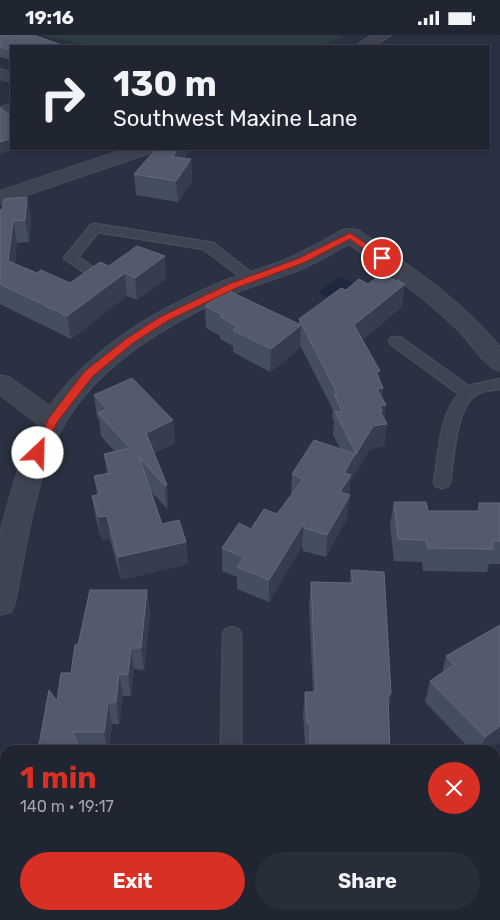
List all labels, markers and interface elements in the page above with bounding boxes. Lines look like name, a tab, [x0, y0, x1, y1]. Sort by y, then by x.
text: 19:16	[25, 6, 74, 29]
text: 130 m	[113, 63, 217, 105]
icon: right	[30, 65, 95, 130]
text: Southwest Maxine Lane	[113, 105, 357, 132]
pin	[361, 237, 403, 279]
icon: arrive	[368, 244, 396, 272]
position arrow	[11, 426, 63, 478]
text: 1 min	[20, 760, 97, 796]
button: close	[428, 762, 480, 814]
text: 140 m · 19:17	[20, 797, 114, 816]
button: Exit	[20, 852, 245, 910]
button: Share	[255, 852, 480, 910]

